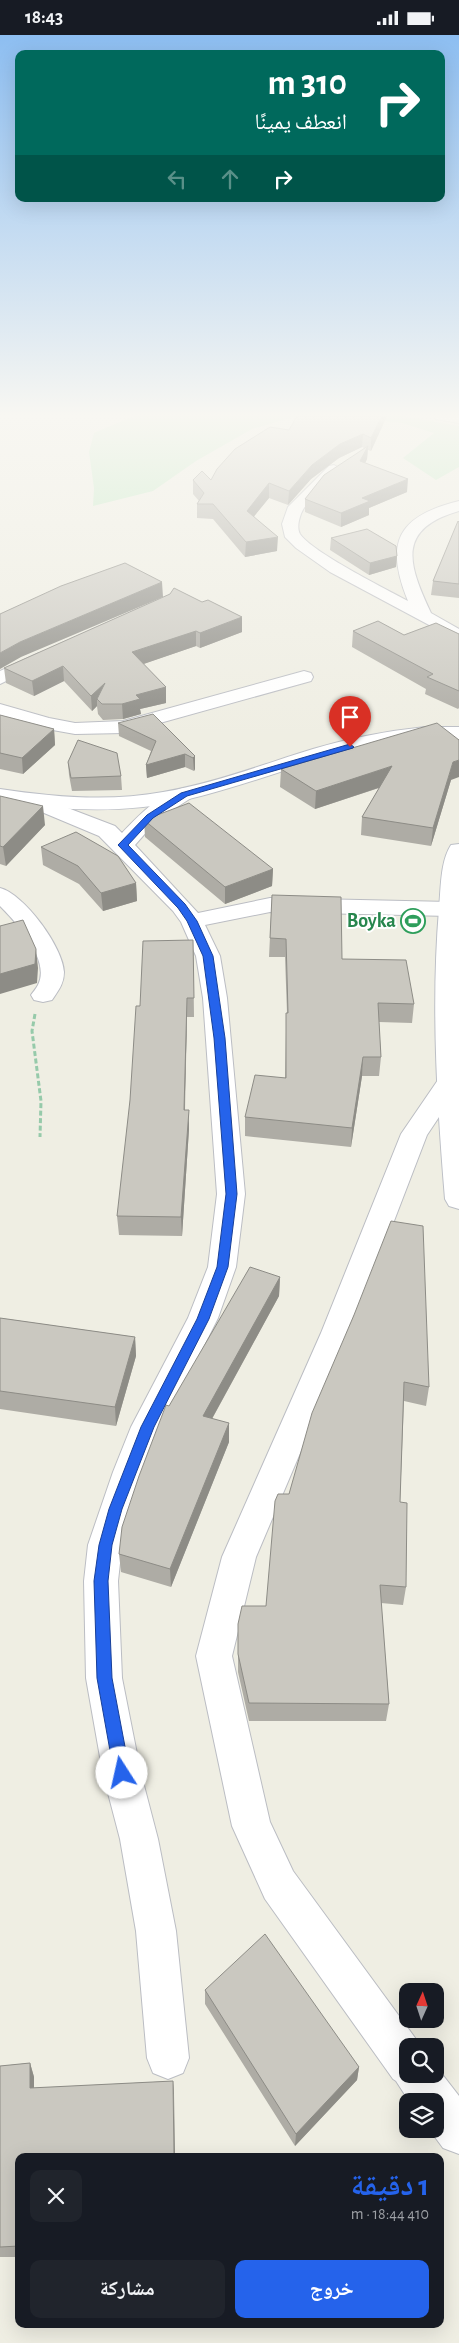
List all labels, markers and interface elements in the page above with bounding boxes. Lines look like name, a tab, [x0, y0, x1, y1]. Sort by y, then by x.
text: 18:43	[25, 8, 63, 27]
text: 310 m	[268, 66, 347, 101]
icon: right	[365, 70, 430, 135]
text: انعطف يمينًا	[255, 111, 347, 133]
icon: left	[163, 165, 191, 193]
icon: ahead	[216, 165, 244, 193]
icon: right	[269, 165, 297, 193]
pin	[329, 696, 371, 747]
icon: arrive	[336, 703, 364, 731]
sports icon: Boyka	[400, 908, 426, 934]
place label: Boyka	[347, 911, 396, 931]
position arrow	[95, 1746, 147, 1798]
north arrow	[399, 1983, 444, 2027]
map controls	[399, 1983, 444, 2138]
button: search	[399, 2038, 444, 2083]
button: layers	[399, 2093, 444, 2138]
button: close	[30, 2170, 82, 2222]
text: 1 دقيقة	[351, 2171, 429, 2201]
text: 410 m · 18:44	[351, 2206, 429, 2222]
button: مشاركة	[30, 2260, 225, 2318]
button: خروج	[235, 2260, 429, 2318]

